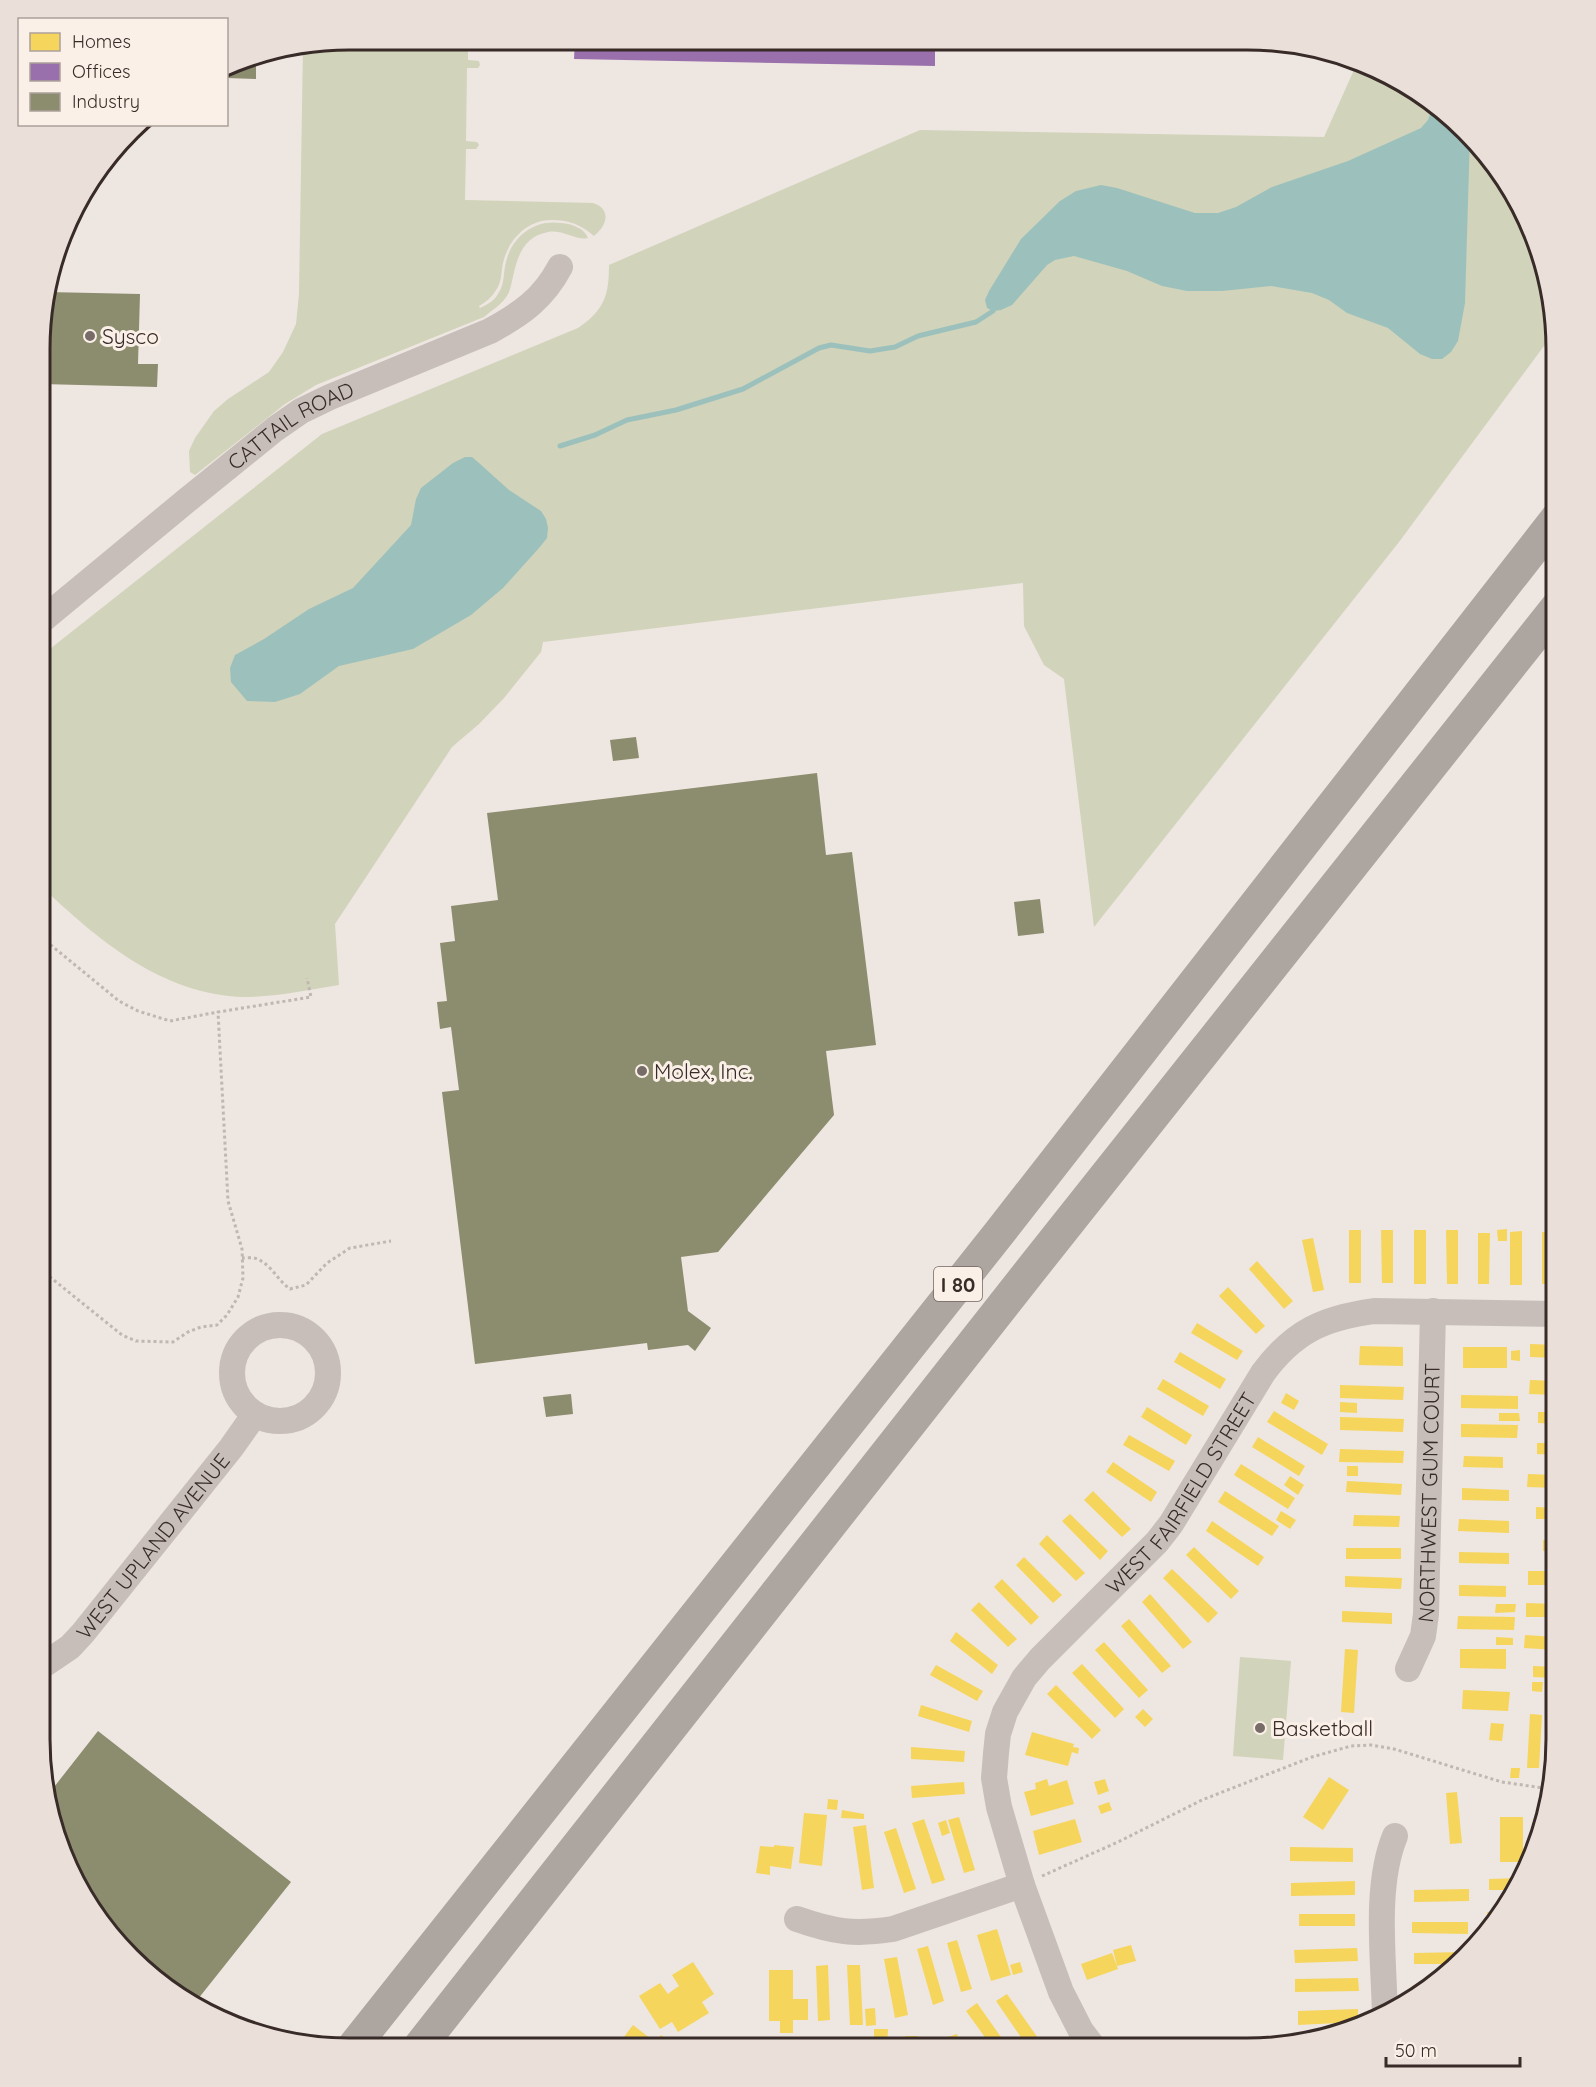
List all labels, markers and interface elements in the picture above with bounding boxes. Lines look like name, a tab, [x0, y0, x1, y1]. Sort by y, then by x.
legend	[18, 18, 228, 126]
text: Homes	[72, 30, 131, 53]
text: Offices	[72, 60, 131, 83]
text: Industry	[72, 90, 140, 113]
place label: Sysco	[102, 323, 159, 349]
marker: Sysco	[83, 329, 97, 343]
street label: CATTAIL ROAD	[222, 376, 357, 475]
place label: Molex, Inc.	[654, 1058, 752, 1084]
marker: Molex, Inc.	[635, 1064, 649, 1078]
road number: I 80	[934, 1267, 982, 1301]
street label: NORTHWEST GUM COURT	[1412, 1363, 1445, 1624]
street label: WEST FAIRFIELD STREET	[1100, 1387, 1261, 1599]
street label: WEST UPLAND AVENUE	[70, 1448, 235, 1644]
place label: Basketball	[1272, 1715, 1373, 1741]
marker: Basketball	[1253, 1721, 1267, 1735]
scale bar	[1386, 2030, 1520, 2068]
text: 50 m	[1395, 2039, 1437, 2062]

